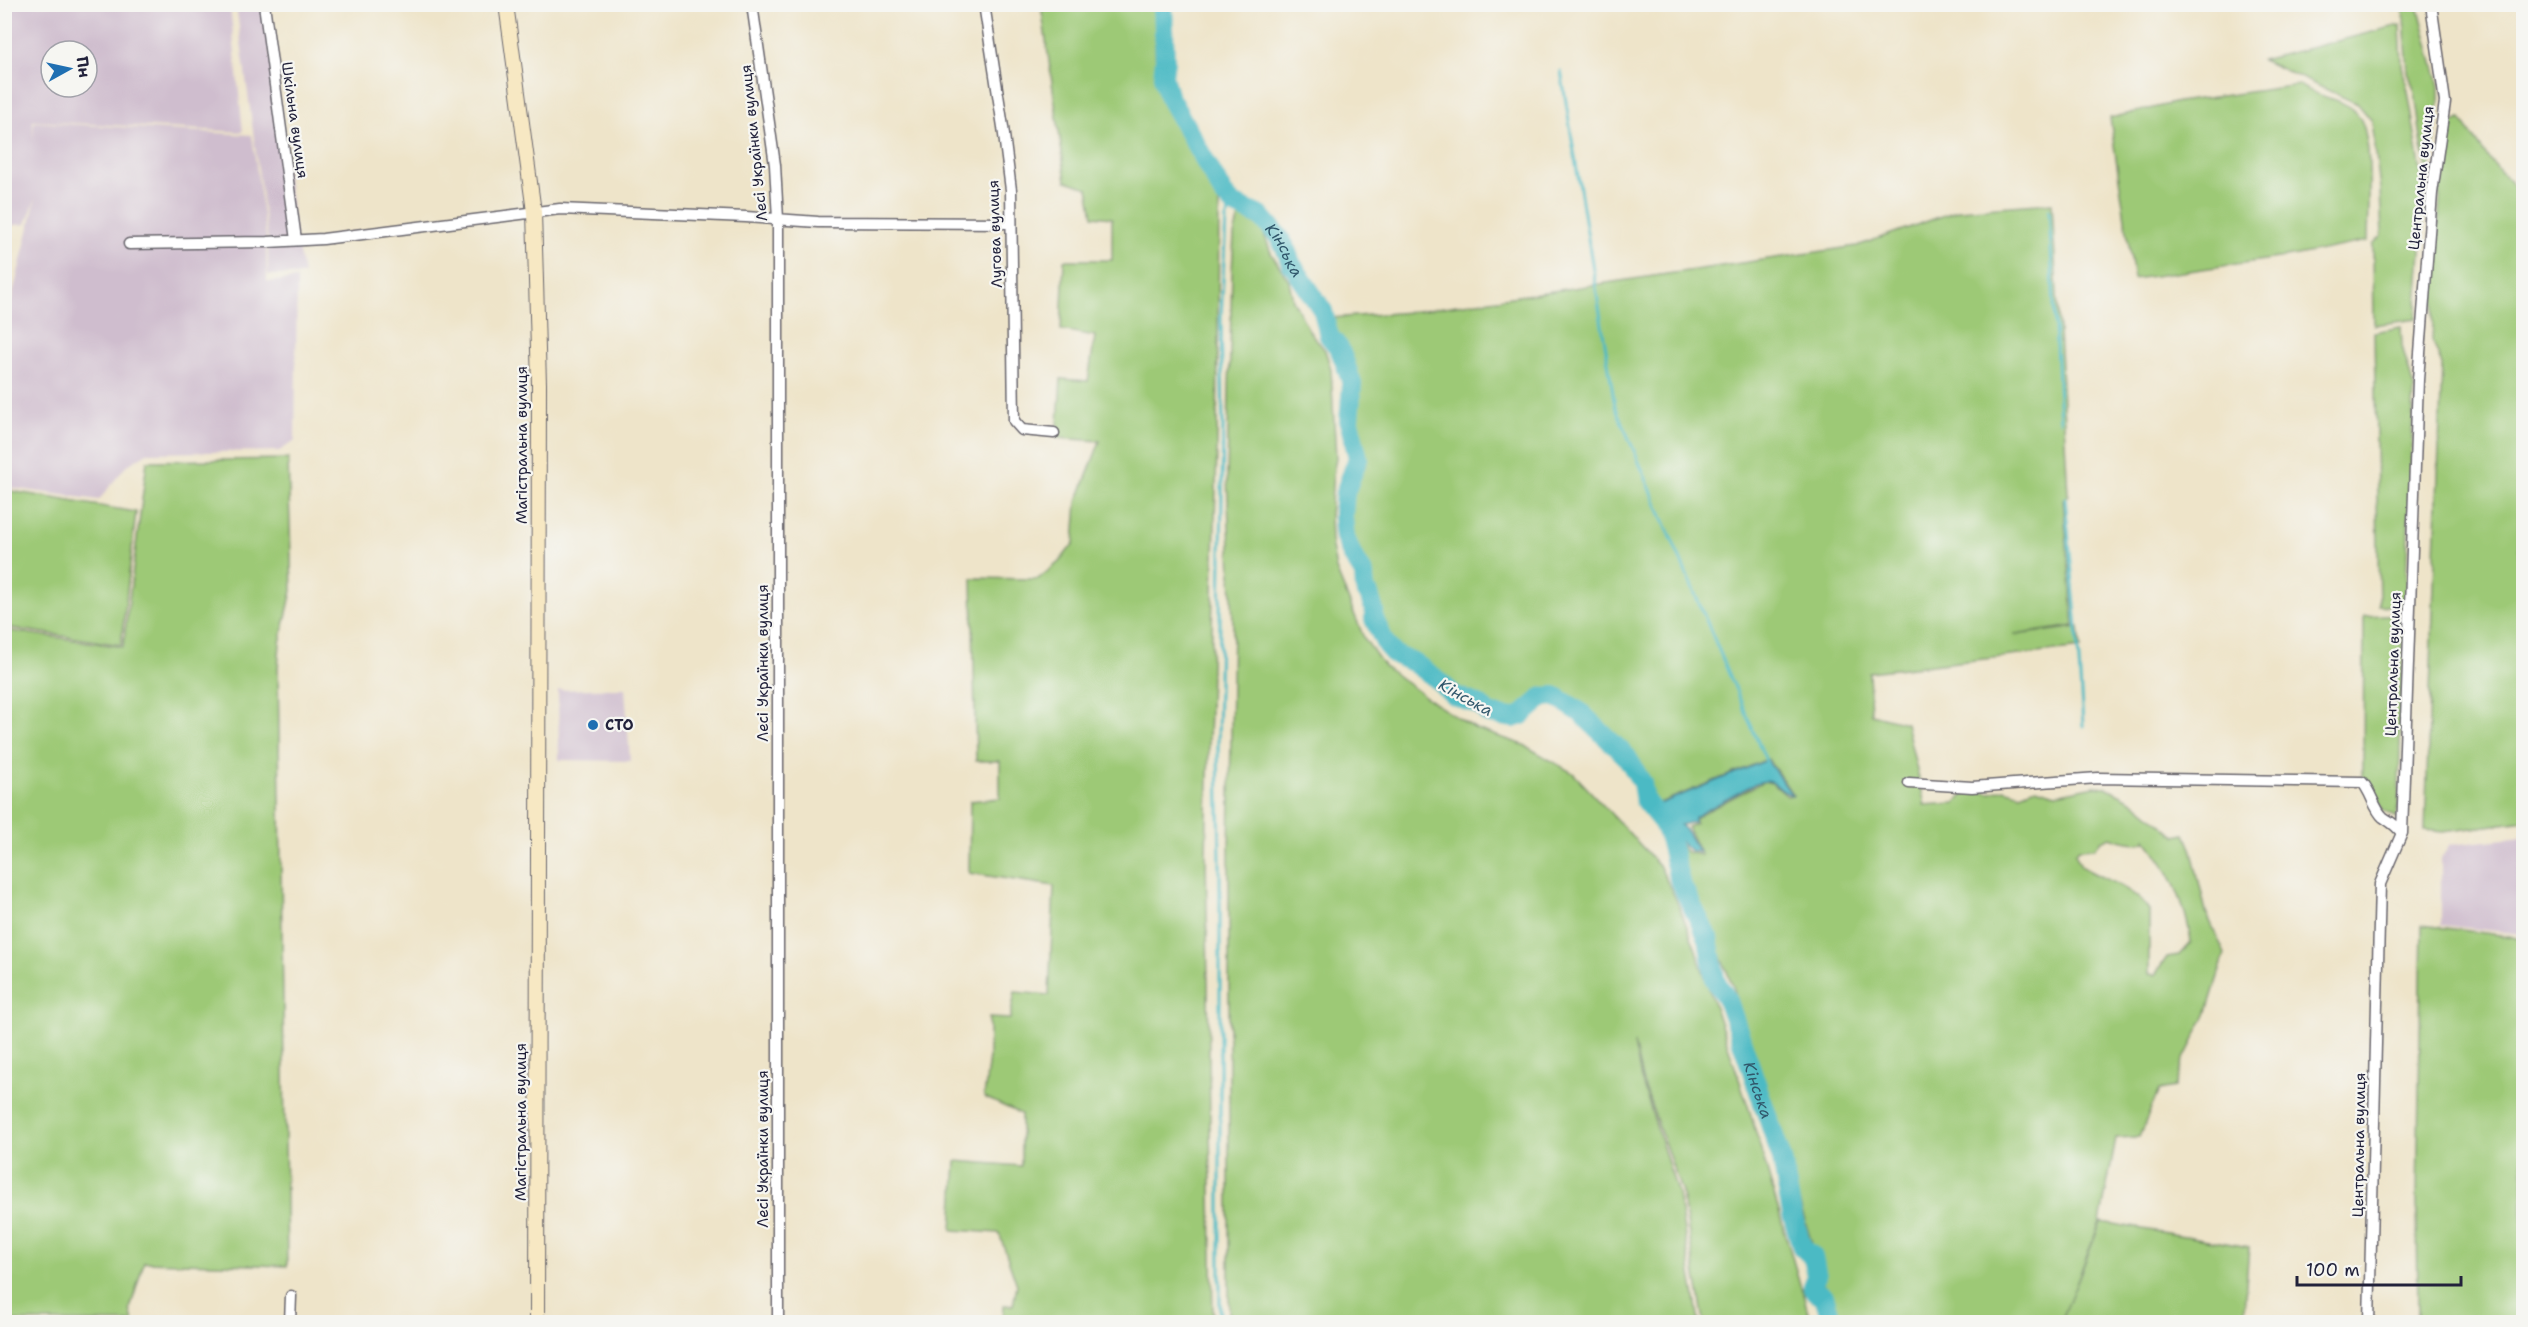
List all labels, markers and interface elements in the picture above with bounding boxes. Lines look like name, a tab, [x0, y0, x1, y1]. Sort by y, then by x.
north arrow	[39, 39, 99, 99]
text: Пн	[71, 55, 95, 79]
street label: Шкільна вулиця	[277, 60, 313, 180]
street label: Лесі Українки вулиця	[736, 64, 772, 222]
street label: Центральна вулиця	[2403, 105, 2439, 251]
street label: Лугова вулиця	[983, 180, 1007, 288]
water label: Кінська	[1260, 219, 1308, 281]
street label: Магістральна вулиця	[512, 366, 532, 524]
street label: Лесі Українки вулиця	[753, 584, 773, 742]
street label: Центральна вулиця	[2380, 591, 2406, 737]
water label: Кінська	[1435, 674, 1497, 721]
place label: СТО	[605, 715, 633, 735]
marker: СТО	[586, 718, 600, 732]
street label: Магістральна вулиця	[511, 1043, 531, 1201]
water label: Кінська	[1738, 1059, 1777, 1121]
street label: Лесі Українки вулиця	[753, 1070, 773, 1228]
street label: Центральна вулиця	[2348, 1073, 2370, 1217]
scale bar	[2297, 1249, 2460, 1287]
text: 100 m	[2306, 1258, 2360, 1282]

